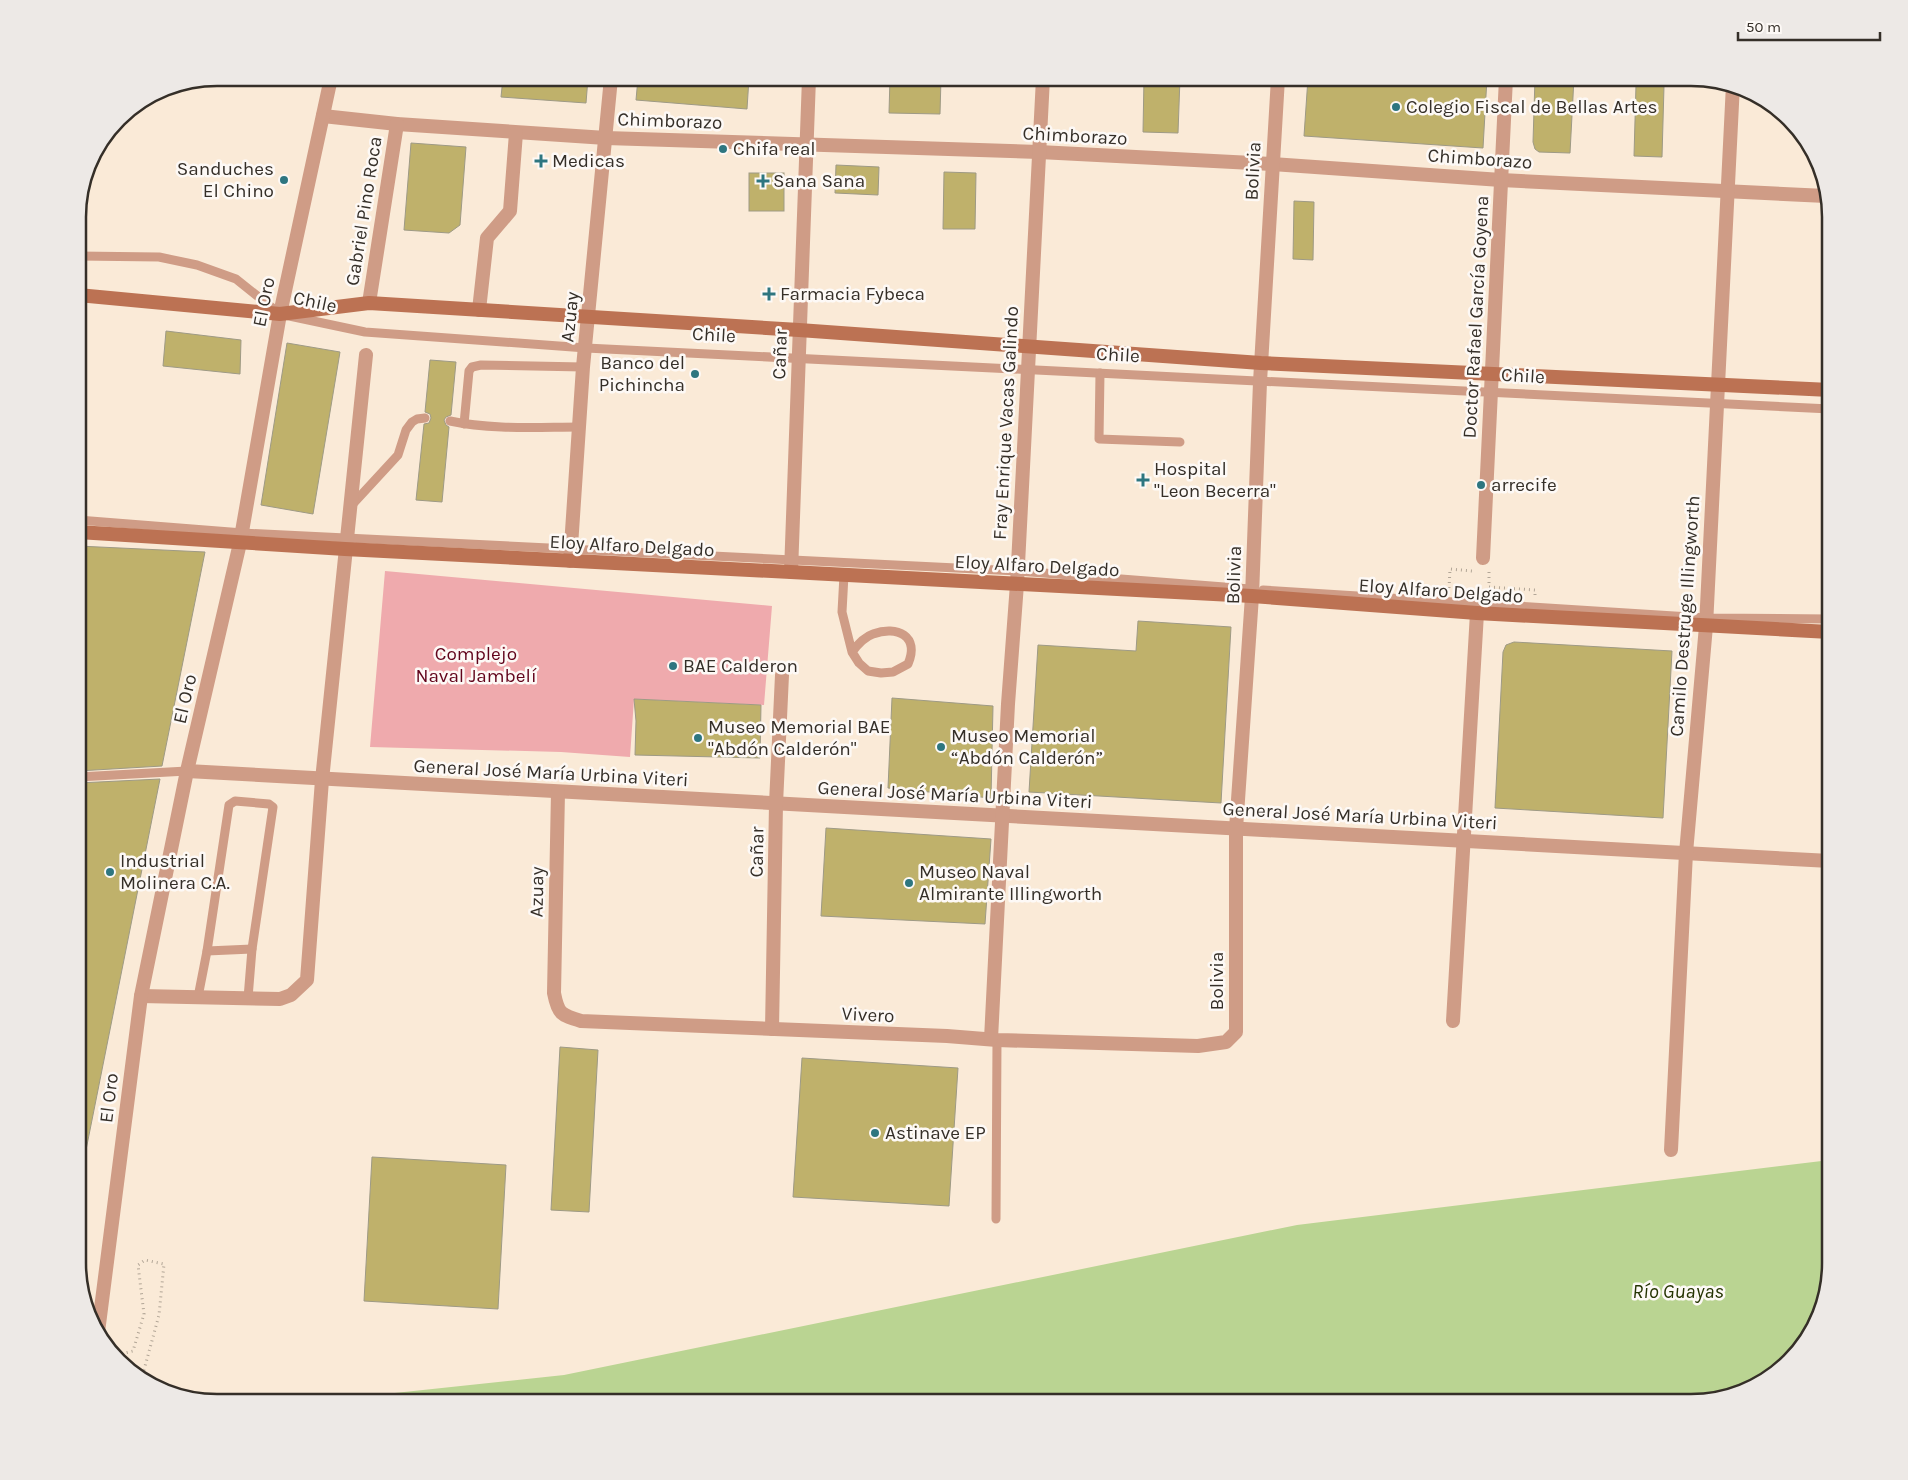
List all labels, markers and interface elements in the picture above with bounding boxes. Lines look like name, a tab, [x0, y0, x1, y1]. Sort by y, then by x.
scale bar	[1738, 10, 1880, 42]
text: 50 m	[1746, 18, 1781, 36]
place label: Colegio Fiscal de Bellas Artes	[1406, 96, 1657, 118]
marker: Colegio Fiscal de Bellas Artes	[1390, 101, 1402, 113]
street label: Chimborazo	[617, 108, 723, 134]
street label: Chimborazo	[1022, 122, 1128, 150]
street label: Gabriel Pino Roca	[341, 135, 387, 287]
place label: Chifa real	[733, 138, 816, 160]
street label: Bolivia	[1240, 141, 1266, 201]
marker: Chifa real	[717, 143, 729, 155]
street label: Chimborazo	[1427, 144, 1533, 174]
place label: Medicas	[552, 150, 625, 172]
marker: Medicas	[534, 154, 548, 168]
place label: Sanduches El Chino	[177, 158, 274, 202]
place label: Sana Sana	[773, 170, 865, 192]
marker: Sanduches El Chino	[278, 174, 290, 186]
marker: Sana Sana	[757, 175, 769, 187]
street label: Doctor Rafael García Goyena	[1459, 195, 1493, 439]
street label: El Oro	[248, 275, 280, 329]
place label: Farmacia Fybeca	[780, 283, 925, 305]
street label: Chile	[291, 287, 339, 317]
marker: Farmacia Fybeca	[762, 287, 776, 301]
street label: Azuay	[556, 290, 584, 343]
street label: Fray Enrique Vacas Galindo	[989, 305, 1023, 541]
street label: Chile	[692, 323, 736, 347]
street label: Cañar	[768, 328, 792, 380]
street label: Chile	[1096, 343, 1140, 367]
place label: Banco del Pichincha	[599, 352, 685, 396]
street label: Chile	[1501, 364, 1545, 388]
marker: Banco del Pichincha	[689, 368, 701, 380]
place label: Hospital "Leon Becerra"	[1154, 458, 1276, 502]
marker: Hospital "Leon Becerra"	[1136, 473, 1150, 487]
place label: arrecife	[1491, 474, 1557, 496]
marker: arrecife	[1475, 479, 1487, 491]
street label: Camilo Destruge Illingworth	[1666, 495, 1704, 737]
street label: Eloy Alfaro Delgado	[549, 531, 715, 561]
street label: Bolivia	[1222, 545, 1246, 605]
street label: Eloy Alfaro Delgado	[954, 551, 1120, 581]
street label: Eloy Alfaro Delgado	[1358, 574, 1524, 608]
park label: Complejo Naval Jambelí	[415, 643, 537, 687]
place label: BAE Calderon	[683, 655, 798, 677]
marker: BAE Calderon	[667, 660, 679, 672]
street label: El Oro	[169, 672, 201, 726]
place label: Museo Memorial BAE "Abdón Calderón"	[708, 716, 890, 760]
place label: Museo Memorial “Abdón Calderón”	[951, 725, 1103, 769]
marker: Museo Memorial BAE "Abdón Calderón"	[692, 732, 704, 744]
marker: Museo Memorial “Abdón Calderón”	[935, 741, 947, 753]
street label: General José María Urbina Viteri	[413, 755, 689, 791]
street label: General José María Urbina Viteri	[817, 777, 1093, 813]
street label: General José María Urbina Viteri	[1222, 798, 1498, 834]
street label: Cañar	[746, 826, 768, 878]
place label: Industrial Molinera C.A.	[120, 850, 230, 894]
place label: Museo Naval Almirante Illingworth	[919, 861, 1102, 905]
marker: Industrial Molinera C.A.	[104, 866, 116, 878]
street label: Azuay	[526, 866, 548, 918]
marker: Museo Naval Almirante Illingworth	[903, 877, 915, 889]
street label: Bolivia	[1206, 952, 1228, 1010]
street label: Vivero	[841, 1003, 895, 1027]
street label: El Oro	[95, 1072, 123, 1124]
place label: Astinave EP	[885, 1122, 986, 1144]
marker: Astinave EP	[869, 1127, 881, 1139]
water label: Río Guayas	[1632, 1280, 1724, 1303]

